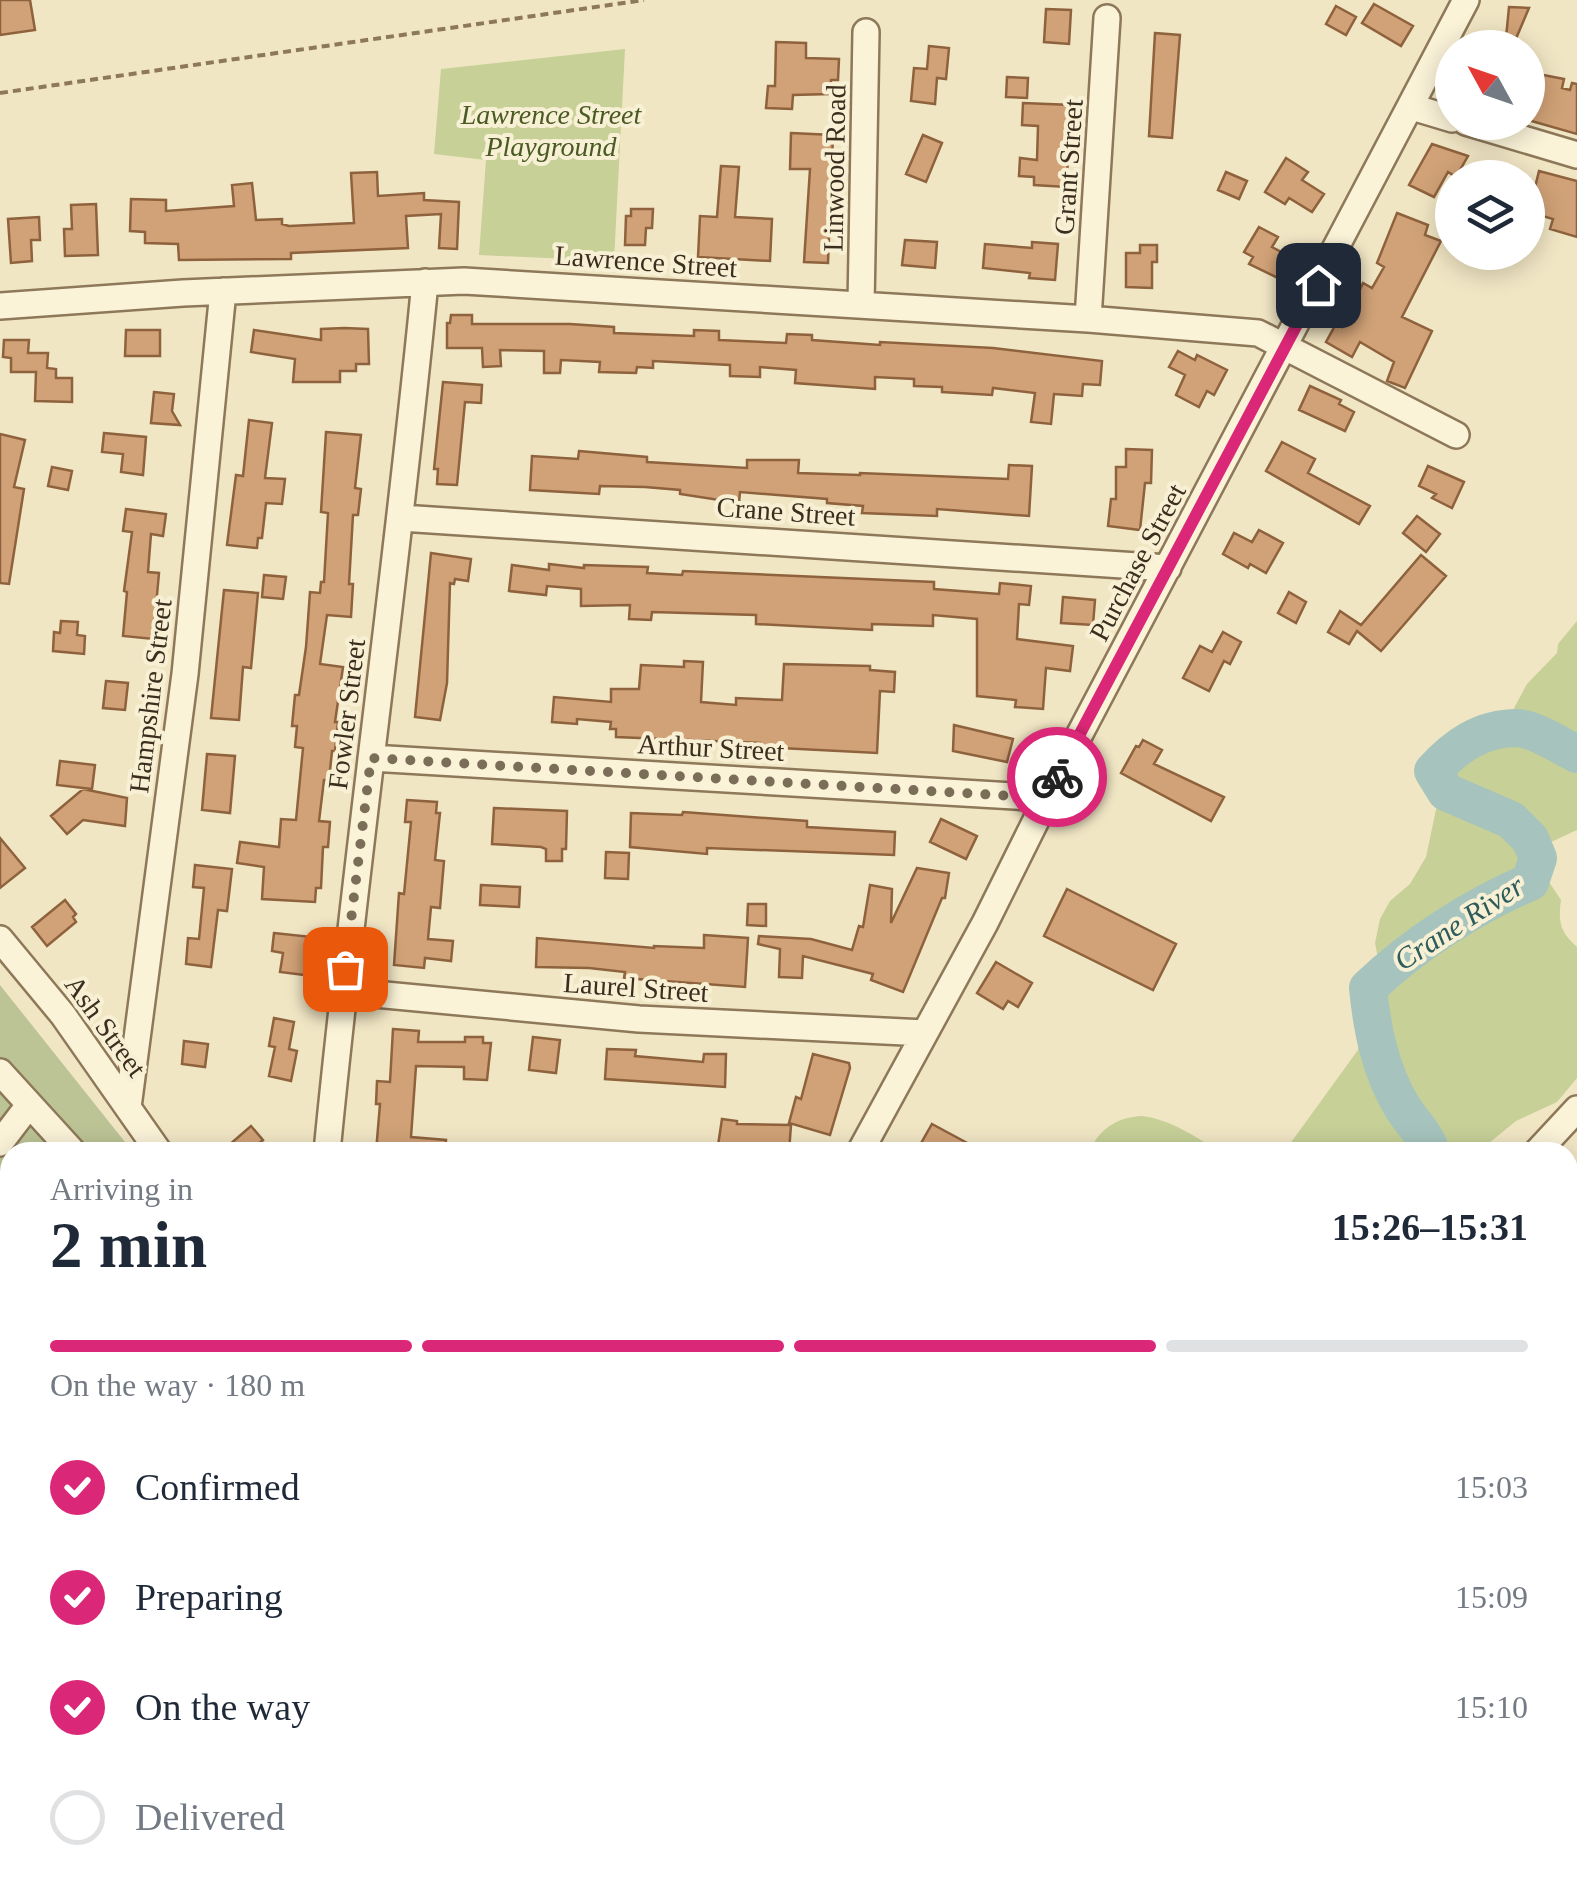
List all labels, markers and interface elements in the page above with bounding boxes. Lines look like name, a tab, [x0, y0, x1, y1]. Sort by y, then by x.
north arrow	[1435, 30, 1545, 140]
map controls	[1435, 30, 1545, 270]
street label: Linwood Road	[818, 84, 851, 252]
street label: Grant Street	[1048, 98, 1089, 236]
park label: Lawrence Street Playground	[460, 99, 643, 162]
button: layers	[1435, 160, 1545, 270]
street label: Lawrence Street	[554, 240, 738, 283]
pin	[1276, 243, 1361, 328]
icon: home	[1291, 258, 1346, 313]
street label: Purchase Street	[1083, 478, 1192, 646]
street label: Crane Street	[715, 491, 857, 532]
street label: Hampshire Street	[123, 597, 178, 795]
street label: Fowler Street	[322, 637, 371, 791]
courier	[1007, 727, 1107, 827]
street label: Arthur Street	[637, 728, 785, 767]
icon: bike	[1030, 750, 1085, 805]
water label: Crane River	[1388, 868, 1530, 977]
pin	[303, 927, 388, 1012]
icon: bag	[318, 942, 373, 997]
street label: Laurel Street	[562, 967, 710, 1008]
street label: Ash Street	[59, 970, 153, 1083]
text: Arriving in	[50, 1171, 193, 1207]
text: 15:26–15:31	[1332, 1206, 1528, 1248]
text: 2 min	[50, 1209, 207, 1281]
text: On the way · 180 m	[50, 1367, 305, 1403]
icon: check	[50, 1460, 105, 1515]
text: Confirmed	[135, 1466, 300, 1508]
text: 15:03	[1455, 1469, 1528, 1505]
icon: check	[50, 1570, 105, 1625]
text: Preparing	[135, 1576, 283, 1618]
text: 15:09	[1455, 1579, 1528, 1615]
icon: check	[50, 1680, 105, 1735]
text: On the way	[135, 1686, 310, 1728]
text: 15:10	[1455, 1689, 1528, 1725]
text: Delivered	[135, 1796, 285, 1838]

